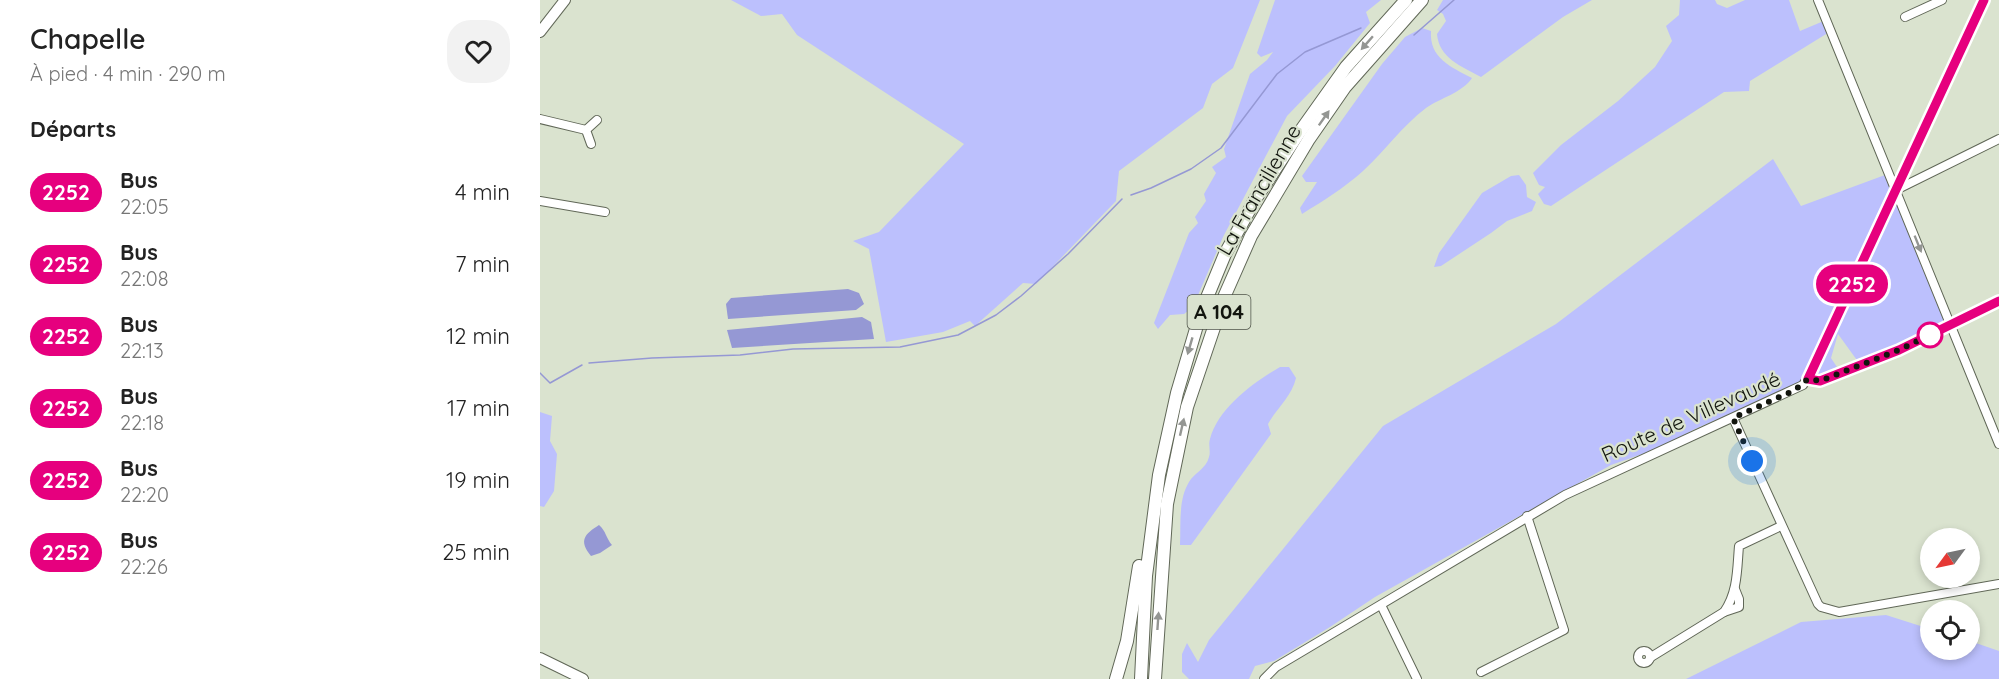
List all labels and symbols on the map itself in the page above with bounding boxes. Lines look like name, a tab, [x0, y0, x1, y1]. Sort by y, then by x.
one-way arrow	[1360, 35, 1373, 51]
one-way arrow	[1318, 111, 1330, 127]
street label: La Francilienne	[1210, 119, 1306, 260]
one-way arrow	[1913, 236, 1923, 254]
line badge: 2252	[1810, 264, 1894, 304]
road number: A 104	[1188, 295, 1250, 329]
unlabelled marker	[1917, 322, 1943, 348]
one-way arrow	[1185, 337, 1195, 356]
street label: Route de Villevaudé	[1597, 365, 1784, 467]
one-way arrow	[1178, 418, 1188, 437]
your location	[1737, 446, 1767, 476]
north arrow	[1920, 528, 1980, 588]
one-way arrow	[1154, 611, 1163, 630]

